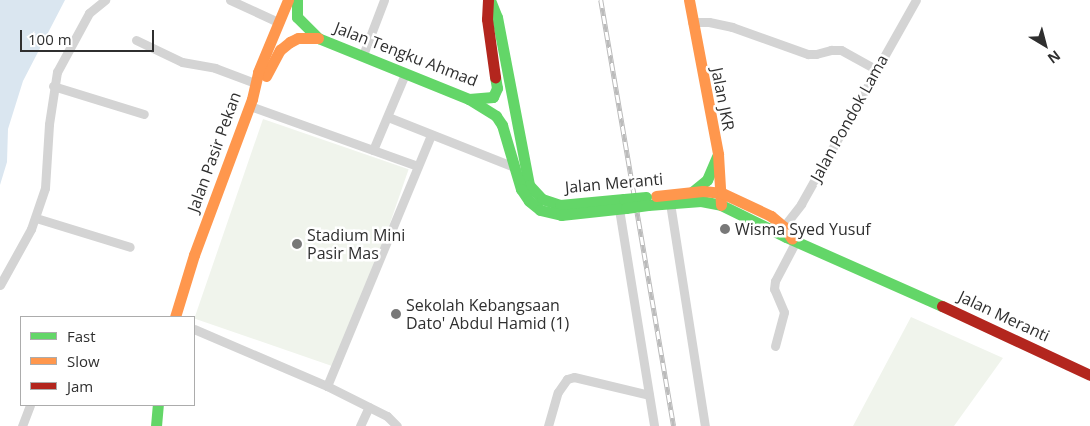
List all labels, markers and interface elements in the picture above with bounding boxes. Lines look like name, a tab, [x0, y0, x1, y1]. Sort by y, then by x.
street label: Jalan Tengku Ahmad	[332, 18, 480, 90]
scale bar	[22, 20, 156, 52]
north arrow	[1020, 20, 1070, 70]
text: 100 m	[28, 29, 72, 49]
text: N	[1044, 46, 1065, 68]
street label: Jalan Pondok Lama	[806, 51, 892, 185]
street label: Jalan JKR	[707, 66, 739, 132]
street label: Jalan Pasir Pekan	[183, 89, 245, 215]
street label: Jalan Meranti	[564, 169, 664, 197]
place label: Wisma Syed Yusuf	[735, 219, 871, 239]
marker: Wisma Syed Yusuf	[719, 223, 731, 235]
place label: Stadium Mini Pasir Mas	[307, 225, 405, 263]
marker: Stadium Mini Pasir Mas	[291, 238, 303, 250]
street label: Jalan Meranti	[955, 286, 1053, 346]
place label: Sekolah Kebangsaan Dato' Abdul Hamid (1)	[406, 295, 569, 333]
marker: Sekolah Kebangsaan Dato' Abdul Hamid (1)	[390, 308, 402, 320]
legend	[20, 316, 195, 406]
text: Fast	[67, 326, 96, 346]
text: Slow	[67, 351, 100, 371]
text: Jam	[67, 376, 93, 396]

